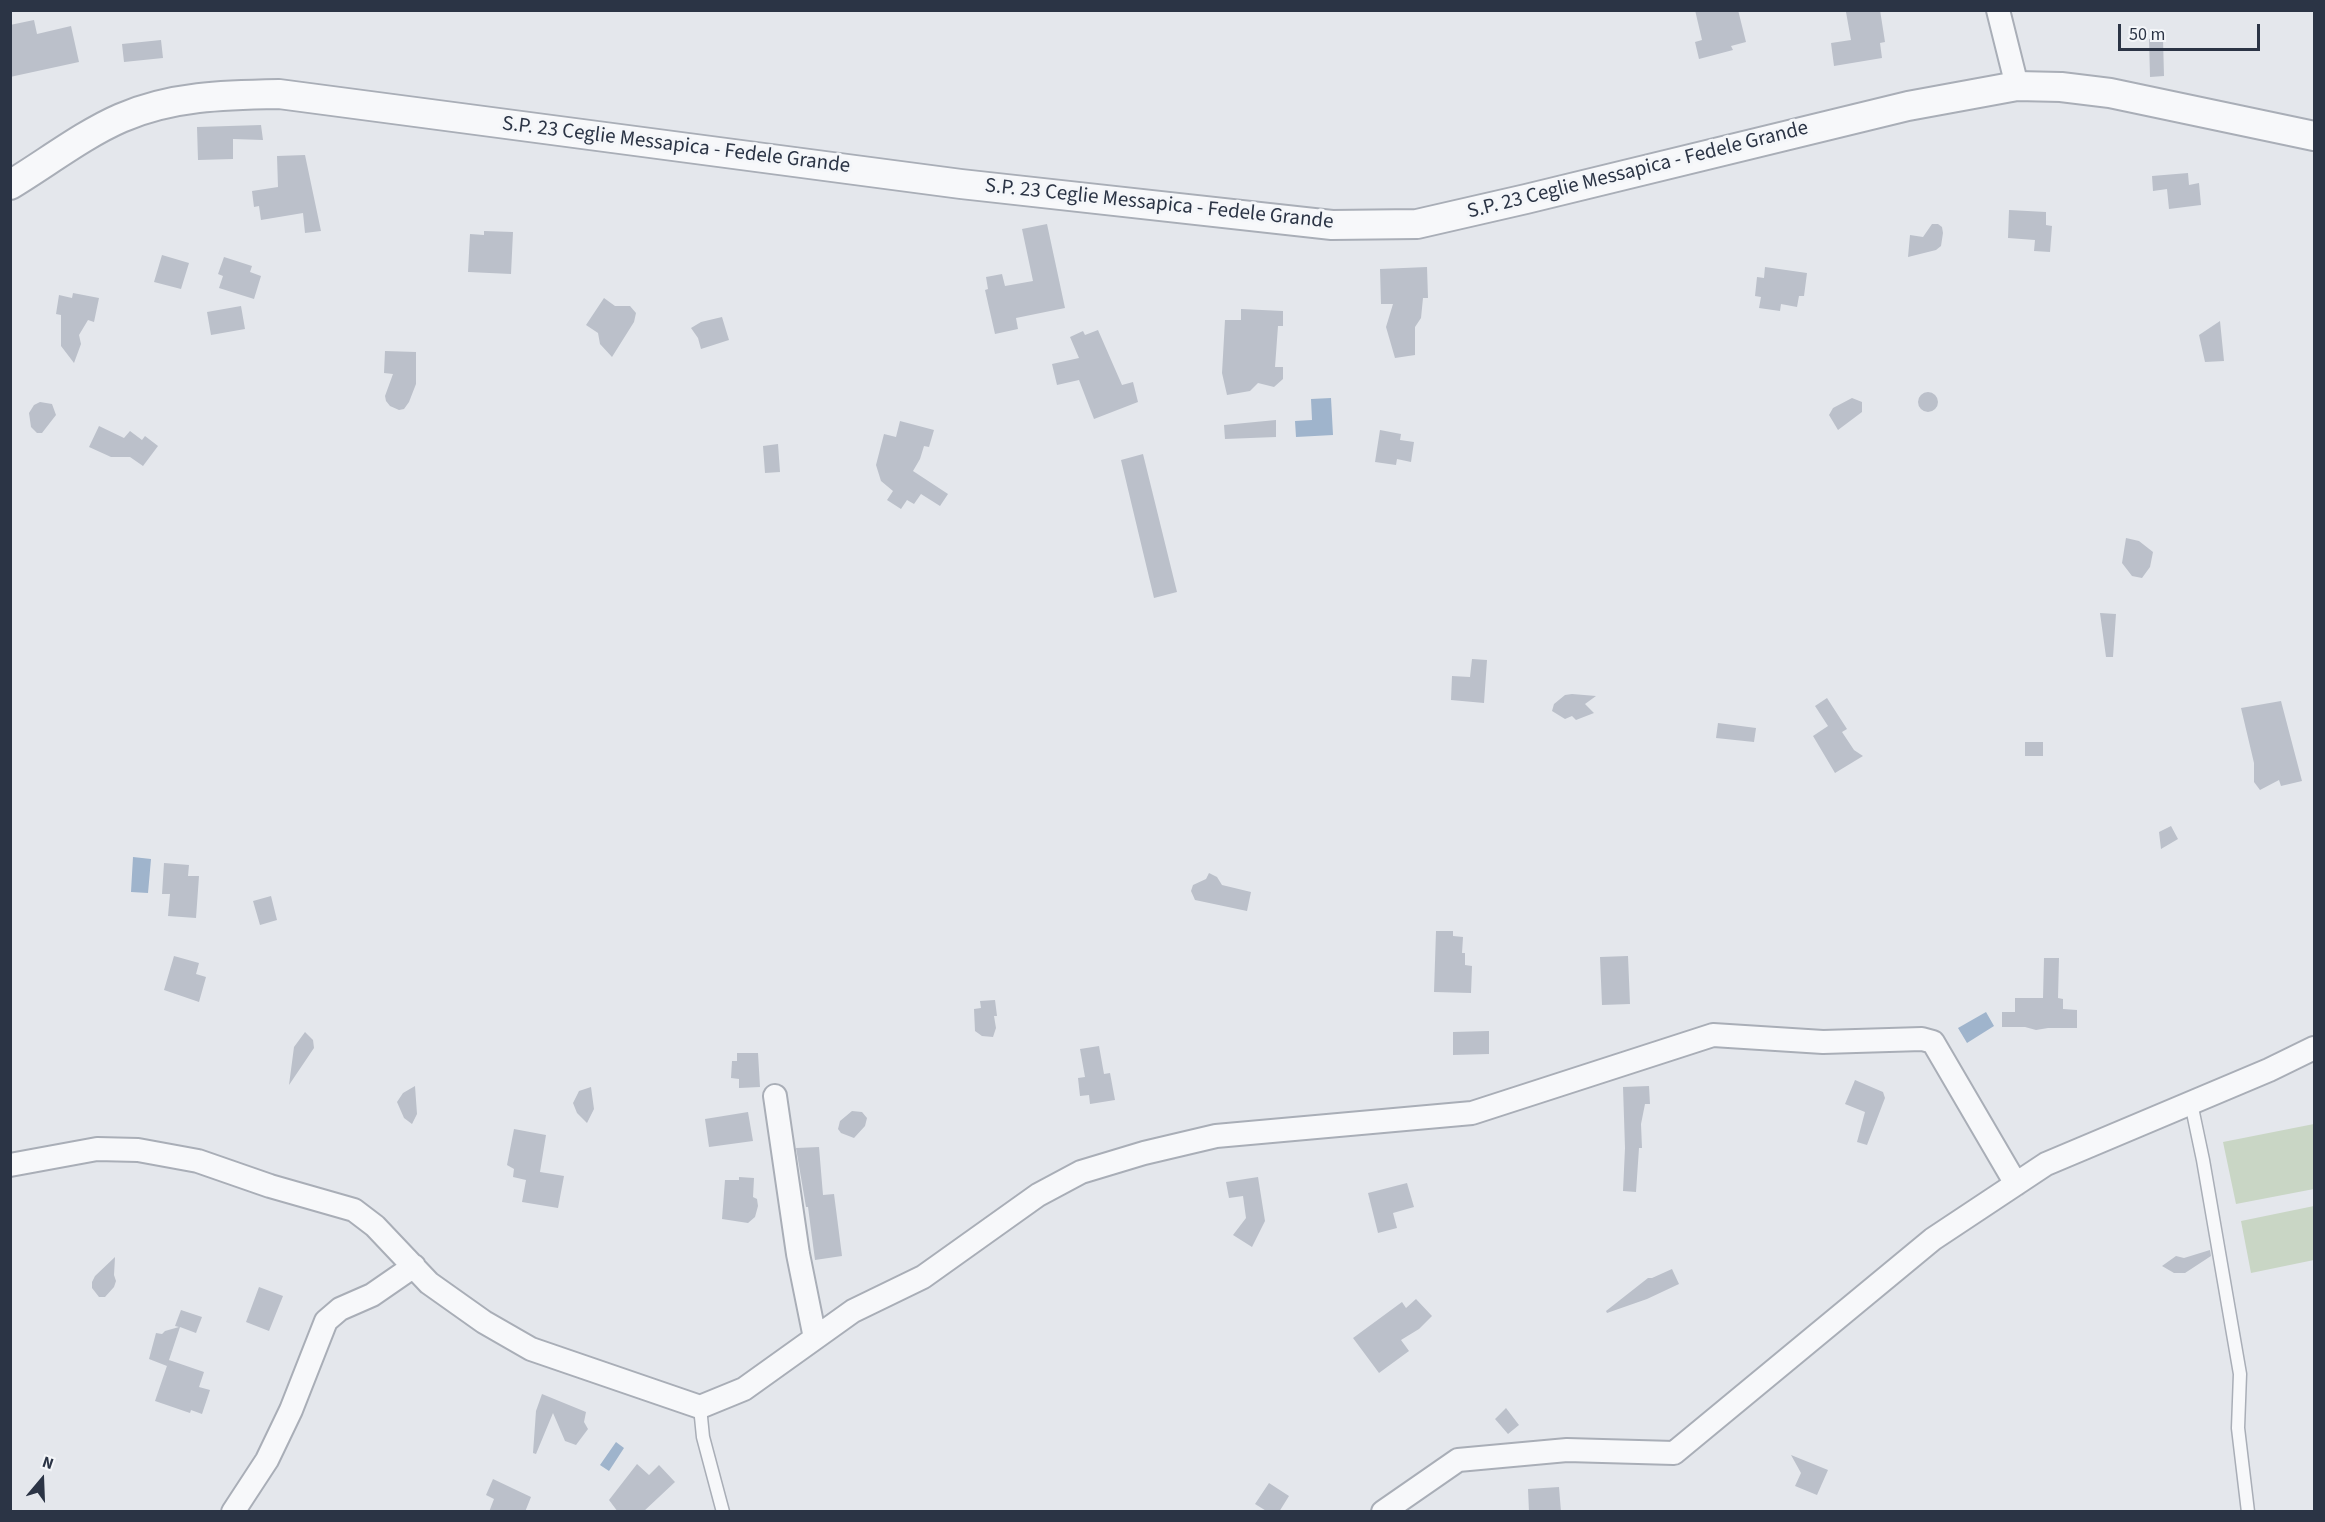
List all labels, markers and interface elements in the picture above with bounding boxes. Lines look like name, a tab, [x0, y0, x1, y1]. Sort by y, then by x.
scale bar	[2121, 12, 2264, 50]
text: 50 m	[2129, 22, 2165, 47]
street label: S.P. 23 Ceglie Messapica - Fedele Grande	[501, 112, 851, 180]
street label: S.P. 23 Ceglie Messapica - Fedele Grande	[1465, 116, 1811, 226]
street label: S.P. 23 Ceglie Messapica - Fedele Grande	[983, 174, 1335, 236]
north arrow	[12, 1450, 72, 1510]
text: N	[39, 1451, 56, 1475]

